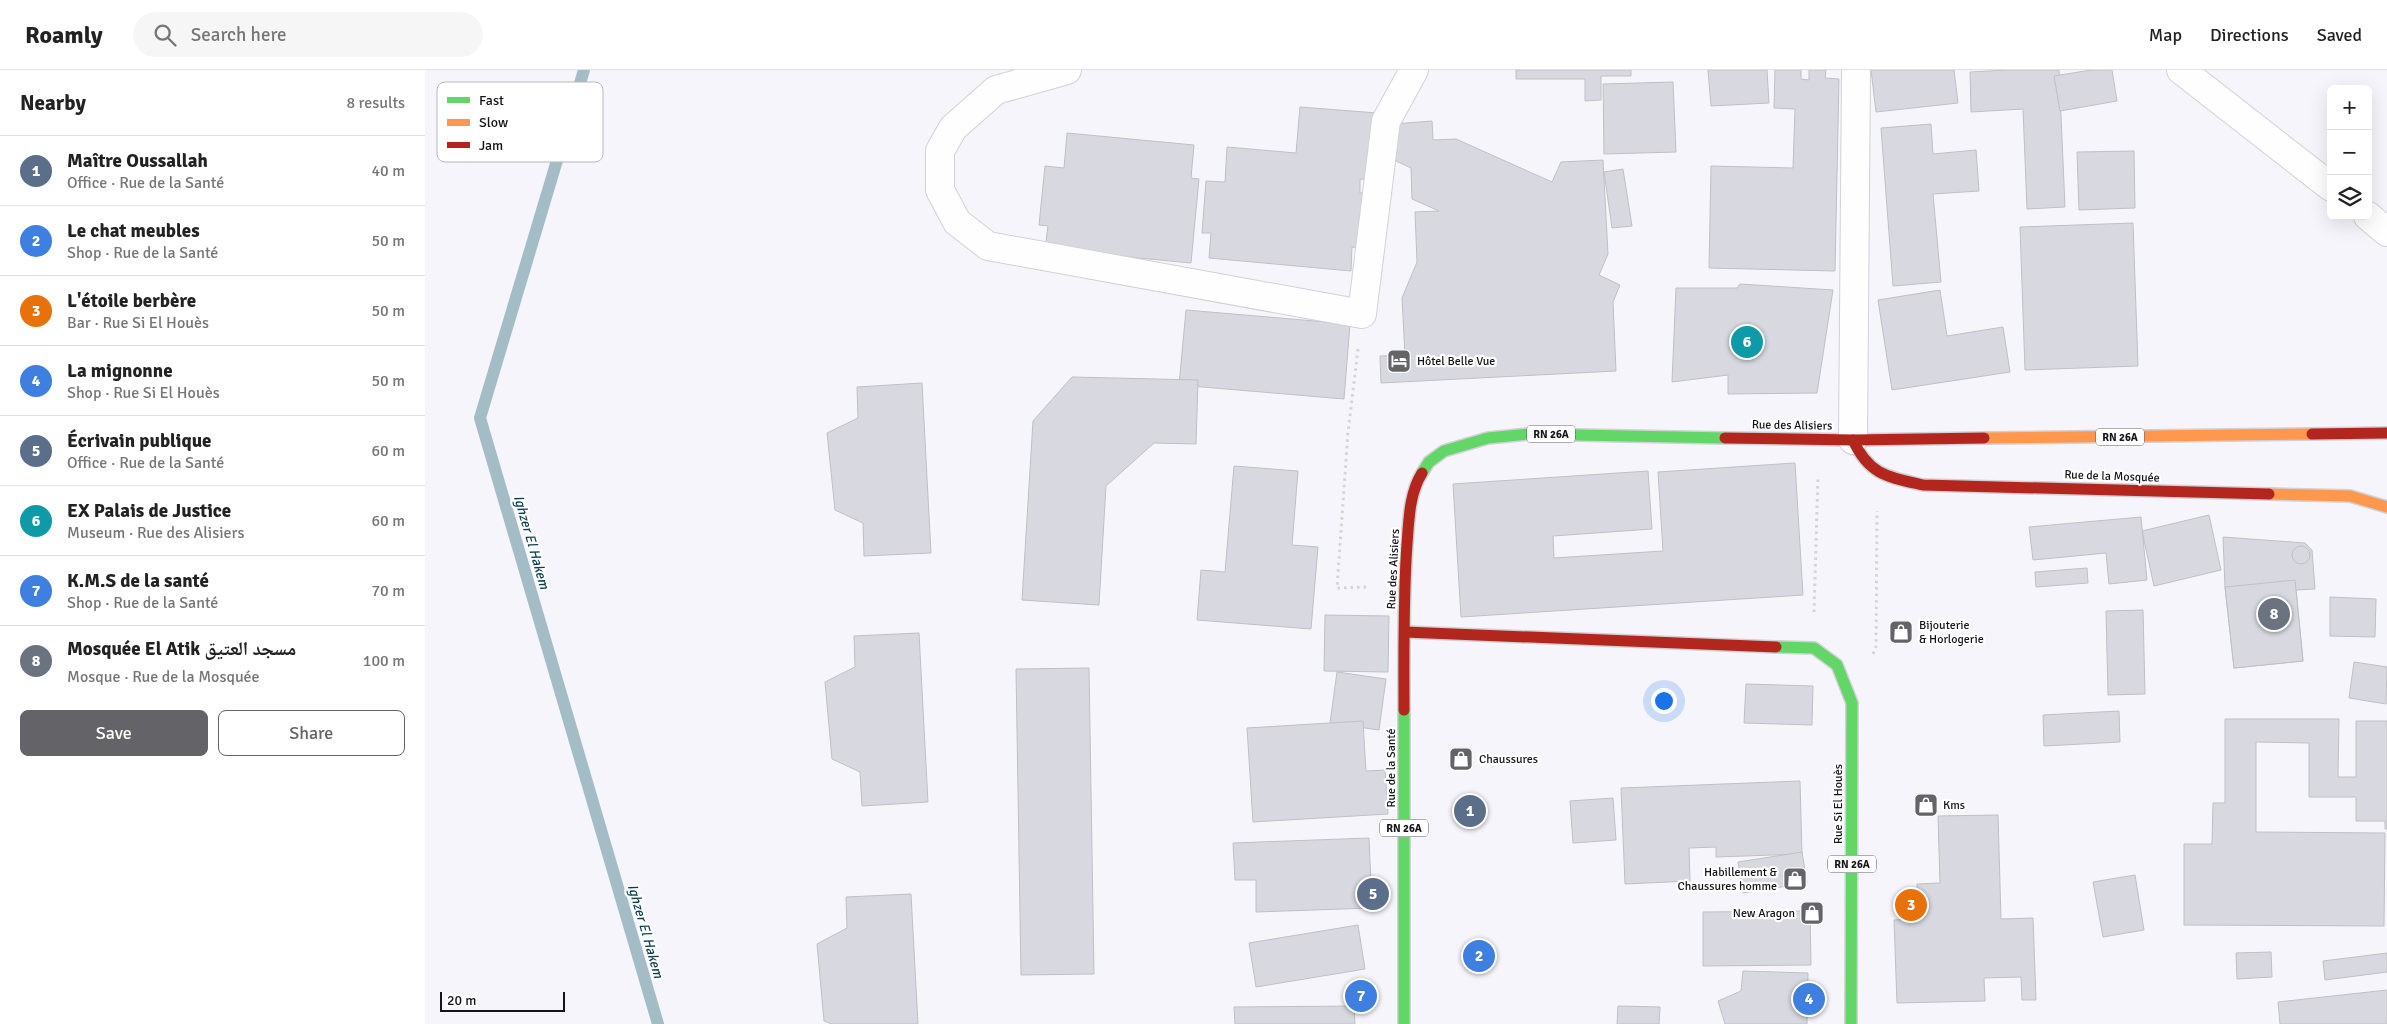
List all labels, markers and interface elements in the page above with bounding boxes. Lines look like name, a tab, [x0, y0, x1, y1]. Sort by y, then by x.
search box	[133, 12, 483, 57]
text: Roamly	[25, 20, 103, 50]
icon: search	[151, 21, 179, 49]
text: Search here	[191, 23, 287, 47]
text: Map	[2149, 24, 2182, 46]
text: Directions	[2210, 24, 2289, 46]
text: Saved	[2317, 24, 2362, 46]
legend	[437, 82, 603, 162]
map controls	[2327, 85, 2372, 220]
button: +	[2327, 85, 2372, 130]
text: Nearby	[20, 90, 86, 116]
text: Fast	[479, 92, 504, 109]
text: 8 results	[346, 93, 405, 113]
text: Slow	[479, 114, 508, 131]
button: −	[2327, 130, 2372, 175]
text: Jam	[479, 137, 503, 154]
text: Maître Oussallah	[67, 149, 208, 173]
text: 1	[32, 161, 40, 181]
text: 40 m	[371, 161, 405, 181]
text: Office · Rue de la Santé	[67, 173, 224, 193]
button: layers	[2327, 175, 2372, 220]
text: Le chat meubles	[67, 219, 200, 243]
text: 2	[32, 231, 40, 251]
text: 50 m	[371, 231, 405, 251]
text: Shop · Rue de la Santé	[67, 243, 218, 263]
text: L'étoile berbère	[67, 289, 196, 313]
text: 3	[32, 301, 40, 321]
text: 50 m	[371, 301, 405, 321]
text: Bar · Rue Si El Houès	[67, 313, 209, 333]
pin: 6	[1731, 323, 1763, 361]
hotel icon: Hôtel Belle Vue	[1386, 348, 1412, 374]
place label: Hôtel Belle Vue	[1417, 354, 1495, 369]
text: La mignonne	[67, 359, 173, 383]
text: 4	[32, 371, 40, 391]
text: 50 m	[371, 371, 405, 391]
text: Shop · Rue Si El Houès	[67, 383, 220, 403]
street label: Rue des Alisiers	[1752, 417, 1832, 434]
road number: RN 26A	[1527, 426, 1575, 442]
road number: RN 26A	[2096, 428, 2144, 446]
text: Écrivain publique	[67, 429, 212, 453]
text: 5	[32, 441, 40, 461]
text: 60 m	[371, 441, 405, 461]
text: Office · Rue de la Santé	[67, 453, 224, 473]
street label: Rue de la Mosquée	[2064, 467, 2160, 486]
water label: Ighzer El Hakem	[510, 493, 553, 592]
text: EX Palais de Justice	[67, 499, 231, 523]
text: 6	[32, 511, 40, 531]
text: 60 m	[371, 511, 405, 531]
text: Museum · Rue des Alisiers	[67, 523, 244, 543]
street label: Rue des Alisiers	[1384, 528, 1403, 610]
text: K.M.S de la santé	[67, 569, 209, 593]
text: 7	[32, 581, 40, 601]
text: 70 m	[371, 581, 405, 601]
text: Shop · Rue de la Santé	[67, 593, 218, 613]
pin: 8	[2258, 595, 2290, 633]
place label: Bijouterie & Horlogerie	[1919, 618, 1984, 647]
shop icon: Bijouterie & Horlogerie	[1888, 619, 1914, 645]
text: Mosquée El Atik مسجد العتيق	[67, 637, 296, 661]
text: 8	[32, 651, 40, 671]
text: 100 m	[363, 651, 405, 671]
text: Mosque · Rue de la Mosquée	[67, 667, 260, 687]
your location	[1651, 688, 1677, 714]
button: Save	[20, 710, 208, 756]
button: Share	[218, 710, 405, 756]
street label: Rue de la Santé	[1384, 729, 1399, 807]
shop icon: Chaussures	[1448, 746, 1474, 772]
place label: Chaussures	[1479, 752, 1538, 767]
street label: Rue Si El Houès	[1831, 764, 1846, 844]
pin: 1	[1454, 792, 1486, 830]
shop icon: Kms	[1913, 792, 1939, 818]
place label: Kms	[1943, 798, 1965, 813]
road number: RN 26A	[1380, 820, 1428, 836]
road number: RN 26A	[1828, 856, 1876, 872]
place label: Habillement & Chaussures homme	[1678, 865, 1778, 894]
shop icon: Habillement & Chaussures homme	[1782, 866, 1808, 892]
pin: 5	[1357, 875, 1389, 913]
water label: Ighzer El Hakem	[624, 882, 667, 981]
pin: 3	[1895, 886, 1927, 924]
shop icon: New Aragon	[1799, 900, 1825, 926]
place label: New Aragon	[1733, 906, 1795, 921]
pin: 2	[1463, 937, 1495, 975]
pin: 7	[1345, 977, 1377, 1015]
pin: 4	[1793, 980, 1825, 1018]
scale bar	[440, 989, 565, 1012]
text: 20 m	[447, 992, 476, 1009]

